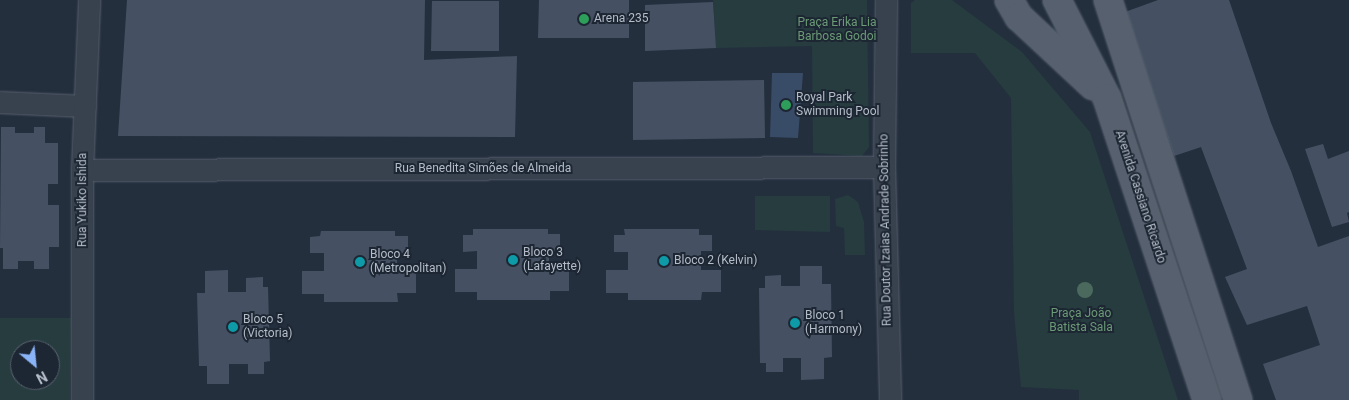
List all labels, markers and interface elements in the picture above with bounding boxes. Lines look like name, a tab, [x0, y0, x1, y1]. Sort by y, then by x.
place label: Arena 235	[594, 12, 649, 26]
marker: Arena 235	[578, 13, 590, 25]
park label: Praça Erika Lia Barbosa Godoi	[797, 16, 877, 44]
place label: Royal Park Swimming Pool	[796, 91, 879, 119]
marker: Royal Park Swimming Pool	[780, 99, 792, 111]
street label: Avenida Cassiano Ricardo	[1112, 129, 1168, 265]
street label: Rua Doutor Izaias Andrade Sobrinho	[877, 134, 895, 326]
street label: Rua Yukiko Ishida	[76, 153, 90, 247]
street label: Rua Benedita Simões de Almeida	[395, 162, 571, 176]
place label: Bloco 3 (Lafayette)	[523, 246, 581, 274]
place label: Bloco 4 (Metropolitan)	[370, 248, 446, 276]
marker: Bloco 3 (Lafayette)	[507, 254, 519, 266]
place label: Bloco 2 (Kelvin)	[674, 254, 757, 268]
marker: Bloco 2 (Kelvin)	[658, 255, 670, 267]
marker: Bloco 4 (Metropolitan)	[354, 256, 366, 268]
park label: Praça João Batista Sala	[1049, 307, 1113, 335]
place label: Bloco 1 (Harmony)	[805, 309, 862, 337]
place label: Bloco 5 (Victoria)	[243, 313, 292, 341]
marker: Bloco 1 (Harmony)	[789, 317, 801, 329]
marker: Bloco 5 (Victoria)	[227, 321, 239, 333]
north arrow	[10, 340, 60, 390]
text: N	[33, 368, 50, 387]

